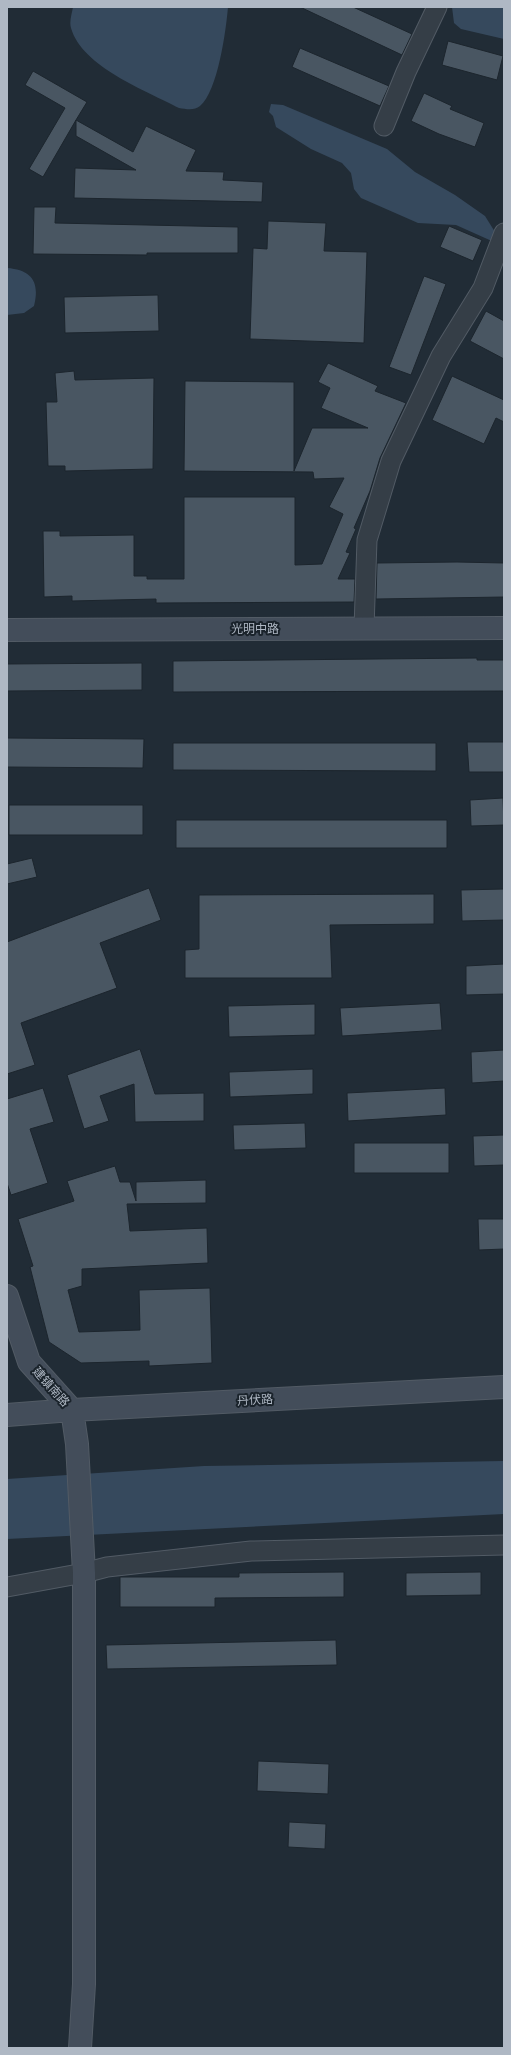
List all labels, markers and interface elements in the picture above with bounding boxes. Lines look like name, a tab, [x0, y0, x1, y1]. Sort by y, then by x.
street label: 光明中路	[231, 621, 279, 637]
street label: 建镇南路	[29, 1364, 73, 1410]
street label: 丹伏路	[237, 1391, 273, 1409]

